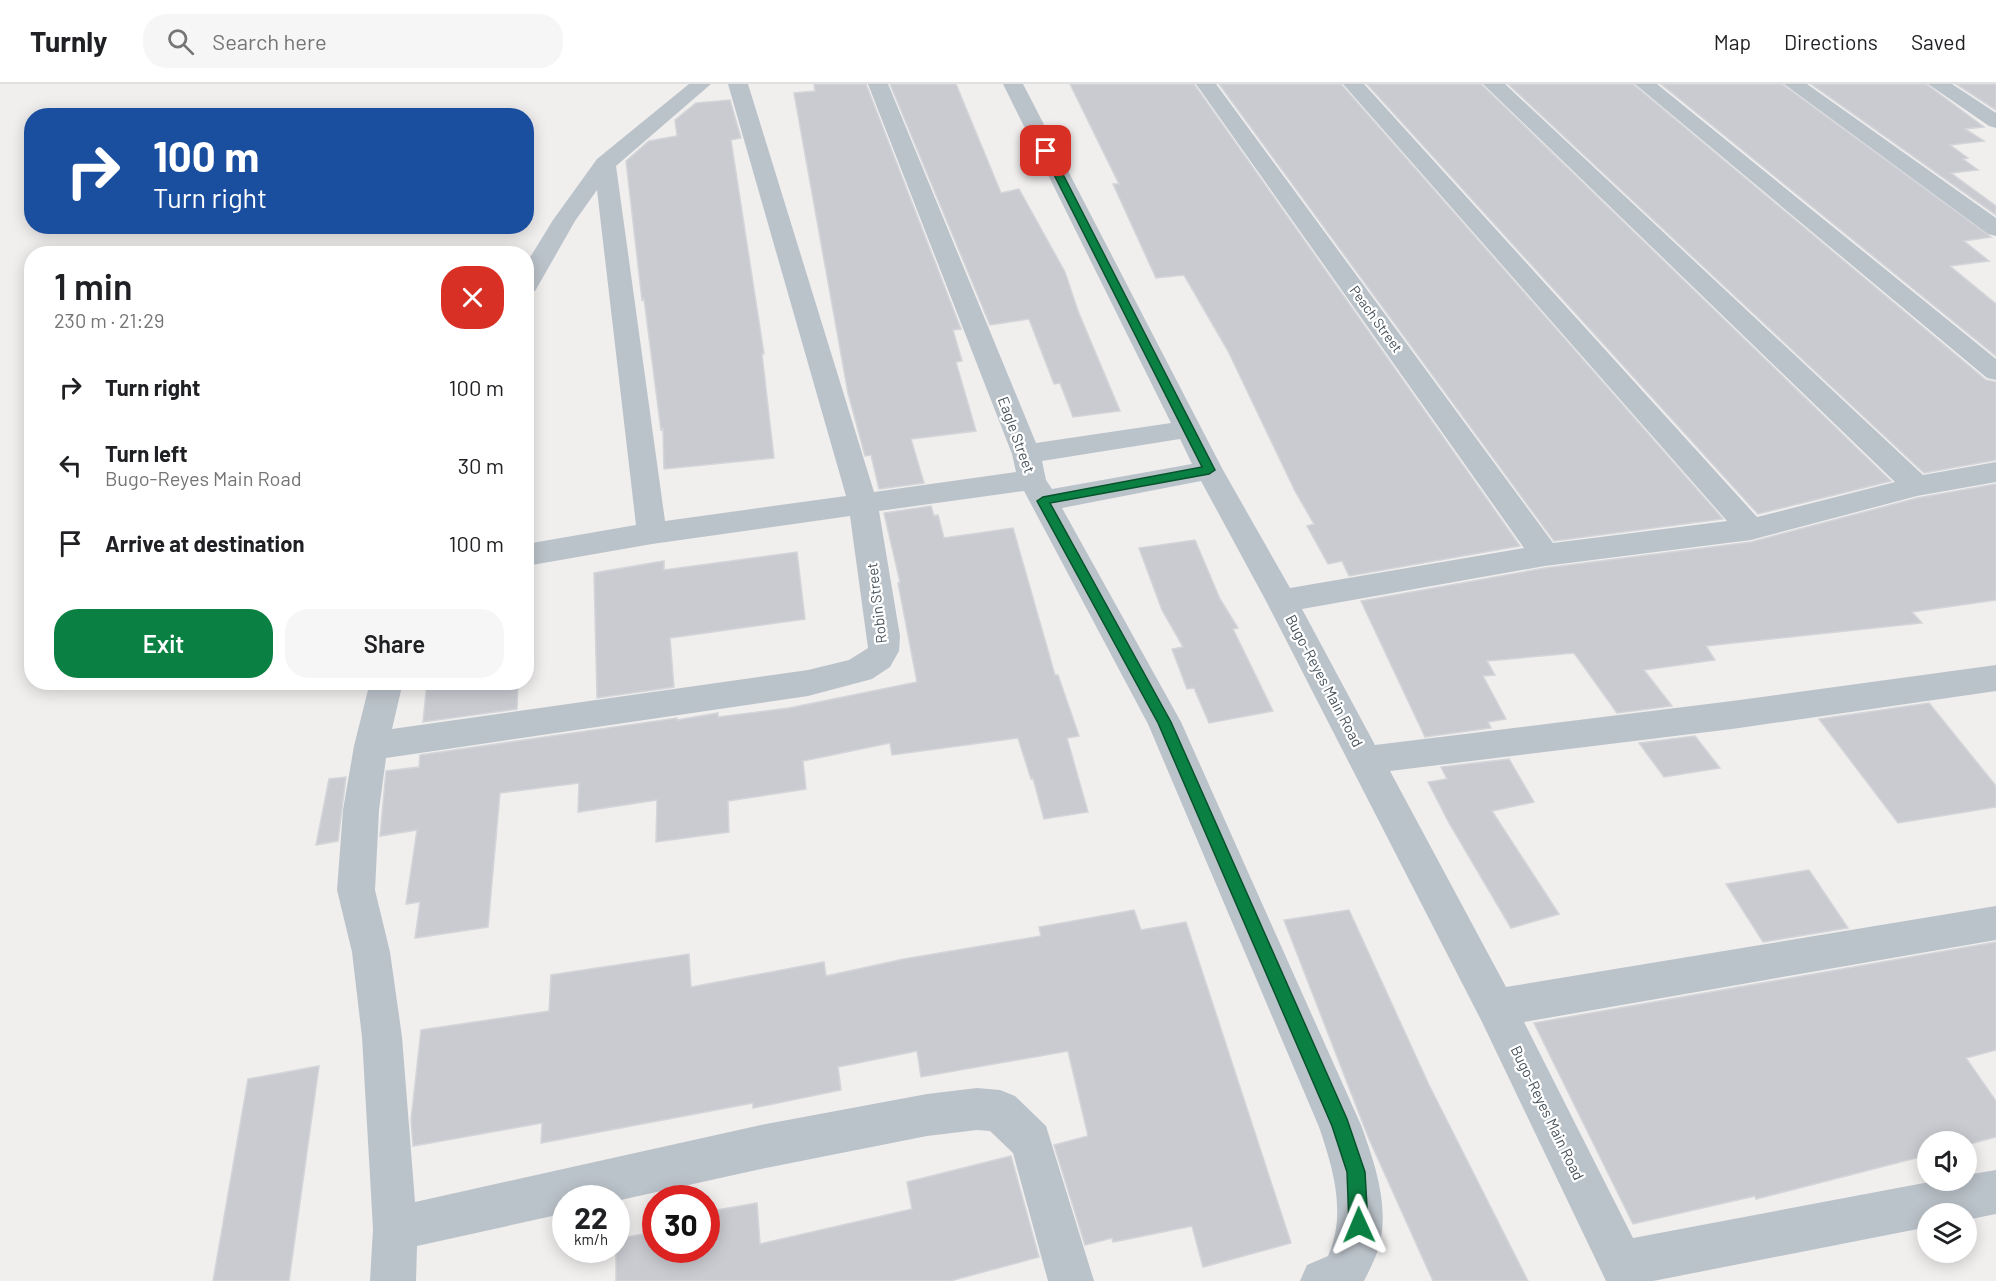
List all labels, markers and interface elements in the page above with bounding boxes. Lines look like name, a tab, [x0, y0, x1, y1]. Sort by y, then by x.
search box	[143, 14, 563, 68]
text: Turnly	[30, 24, 107, 58]
icon: search	[164, 25, 197, 58]
text: Search here	[212, 28, 327, 54]
text: Map	[1714, 29, 1751, 54]
text: Directions	[1784, 29, 1878, 54]
text: Saved	[1911, 29, 1966, 54]
pin	[1020, 125, 1071, 176]
text: 100 m	[153, 130, 259, 180]
icon: right	[54, 132, 132, 210]
icon: arrive	[1029, 134, 1062, 167]
text: Turn right	[153, 181, 267, 213]
text: 1 min	[54, 264, 133, 307]
button: close	[441, 266, 504, 329]
street label: Peach Street	[1346, 282, 1406, 355]
text: 230 m · 21:29	[54, 308, 164, 332]
icon: right	[54, 371, 87, 404]
text: Turn right	[105, 374, 200, 400]
text: 100 m	[449, 374, 504, 400]
street label: Eagle Street	[995, 394, 1039, 475]
text: Turn left	[105, 440, 188, 466]
icon: left	[54, 449, 87, 482]
text: 30 m	[458, 452, 504, 478]
text: Bugo-Reyes Main Road	[105, 466, 302, 490]
icon: arrive	[54, 527, 87, 560]
text: Arrive at destination	[105, 530, 304, 556]
text: 100 m	[449, 530, 504, 556]
street label: Robin Street	[862, 562, 890, 645]
button: Exit	[54, 609, 273, 678]
button: Share	[285, 609, 504, 678]
street label: Bugo-Reyes Main Road	[1282, 611, 1367, 750]
street label: Bugo-Reyes Main Road	[1507, 1042, 1588, 1183]
map controls	[1917, 1131, 1977, 1263]
button: sound	[1917, 1131, 1977, 1191]
speed limit sign: 30	[642, 1185, 720, 1263]
position arrow	[1327, 1193, 1391, 1257]
text: 22	[574, 1199, 608, 1235]
button: layers	[1917, 1203, 1977, 1263]
text: km/h	[574, 1230, 608, 1248]

